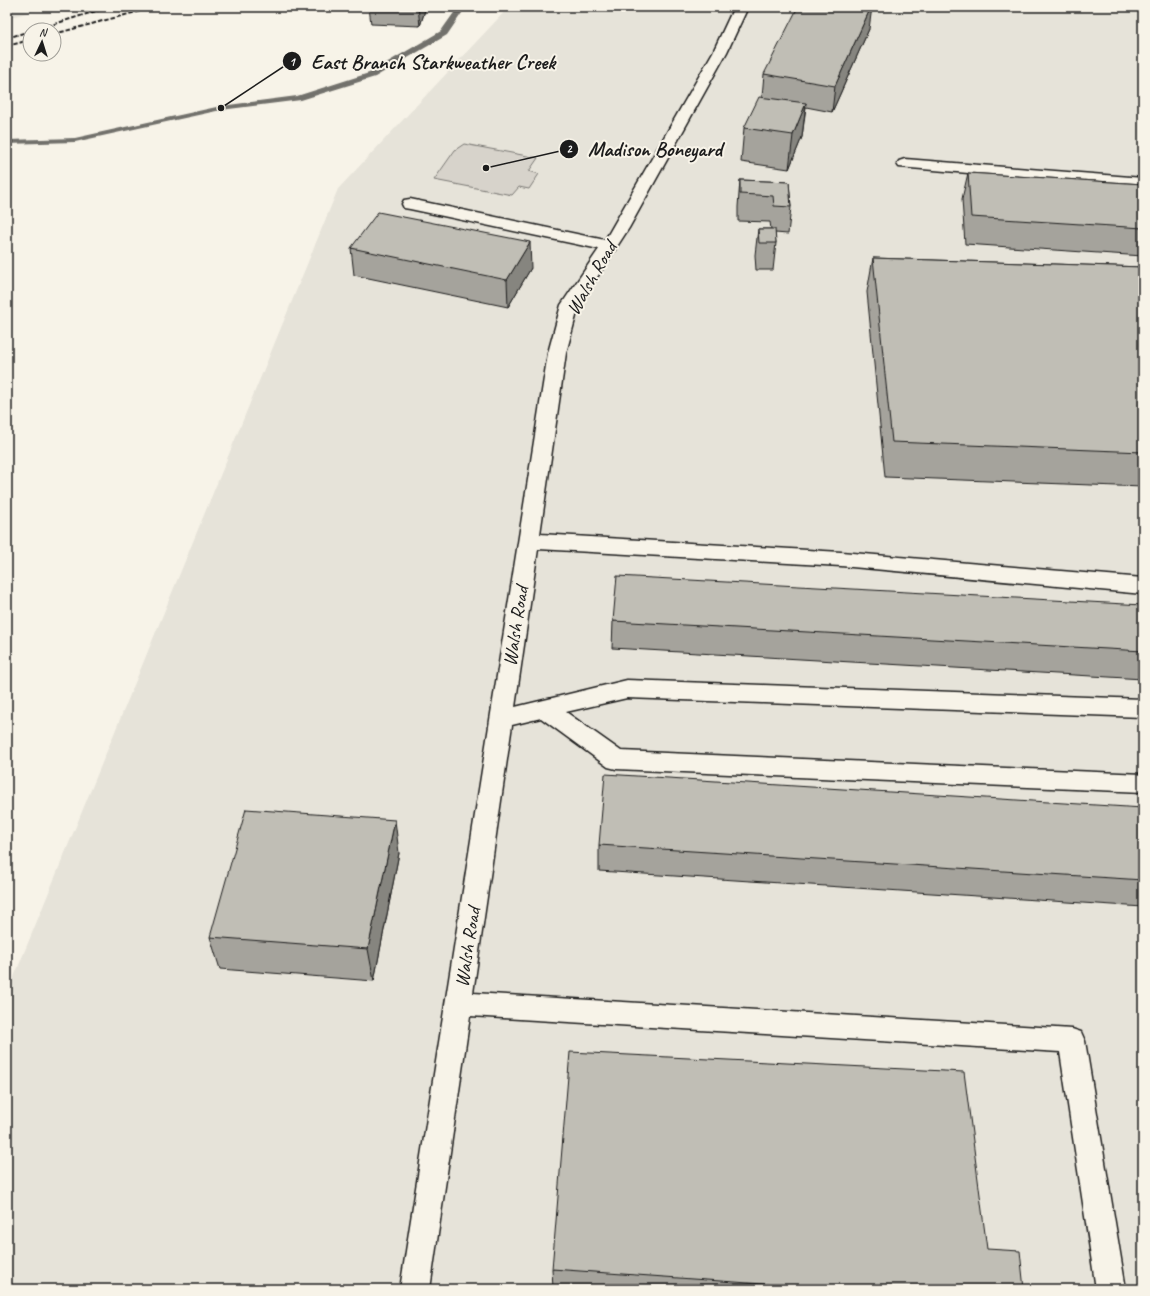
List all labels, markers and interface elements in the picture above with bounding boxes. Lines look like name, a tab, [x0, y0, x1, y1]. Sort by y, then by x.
north arrow	[22, 22, 62, 62]
text: N	[39, 25, 49, 39]
callout: East Branch Starkweather Creek	[282, 45, 564, 78]
text: East Branch Starkweather Creek	[311, 49, 557, 75]
text: 1	[289, 54, 296, 70]
callout: Madison Boneyard	[559, 132, 730, 165]
text: Madison Boneyard	[588, 136, 726, 163]
text: 2	[566, 141, 573, 157]
street label: Walsh Road	[561, 234, 624, 319]
street label: Walsh Road	[497, 581, 535, 668]
street label: Walsh Road	[449, 902, 487, 989]

